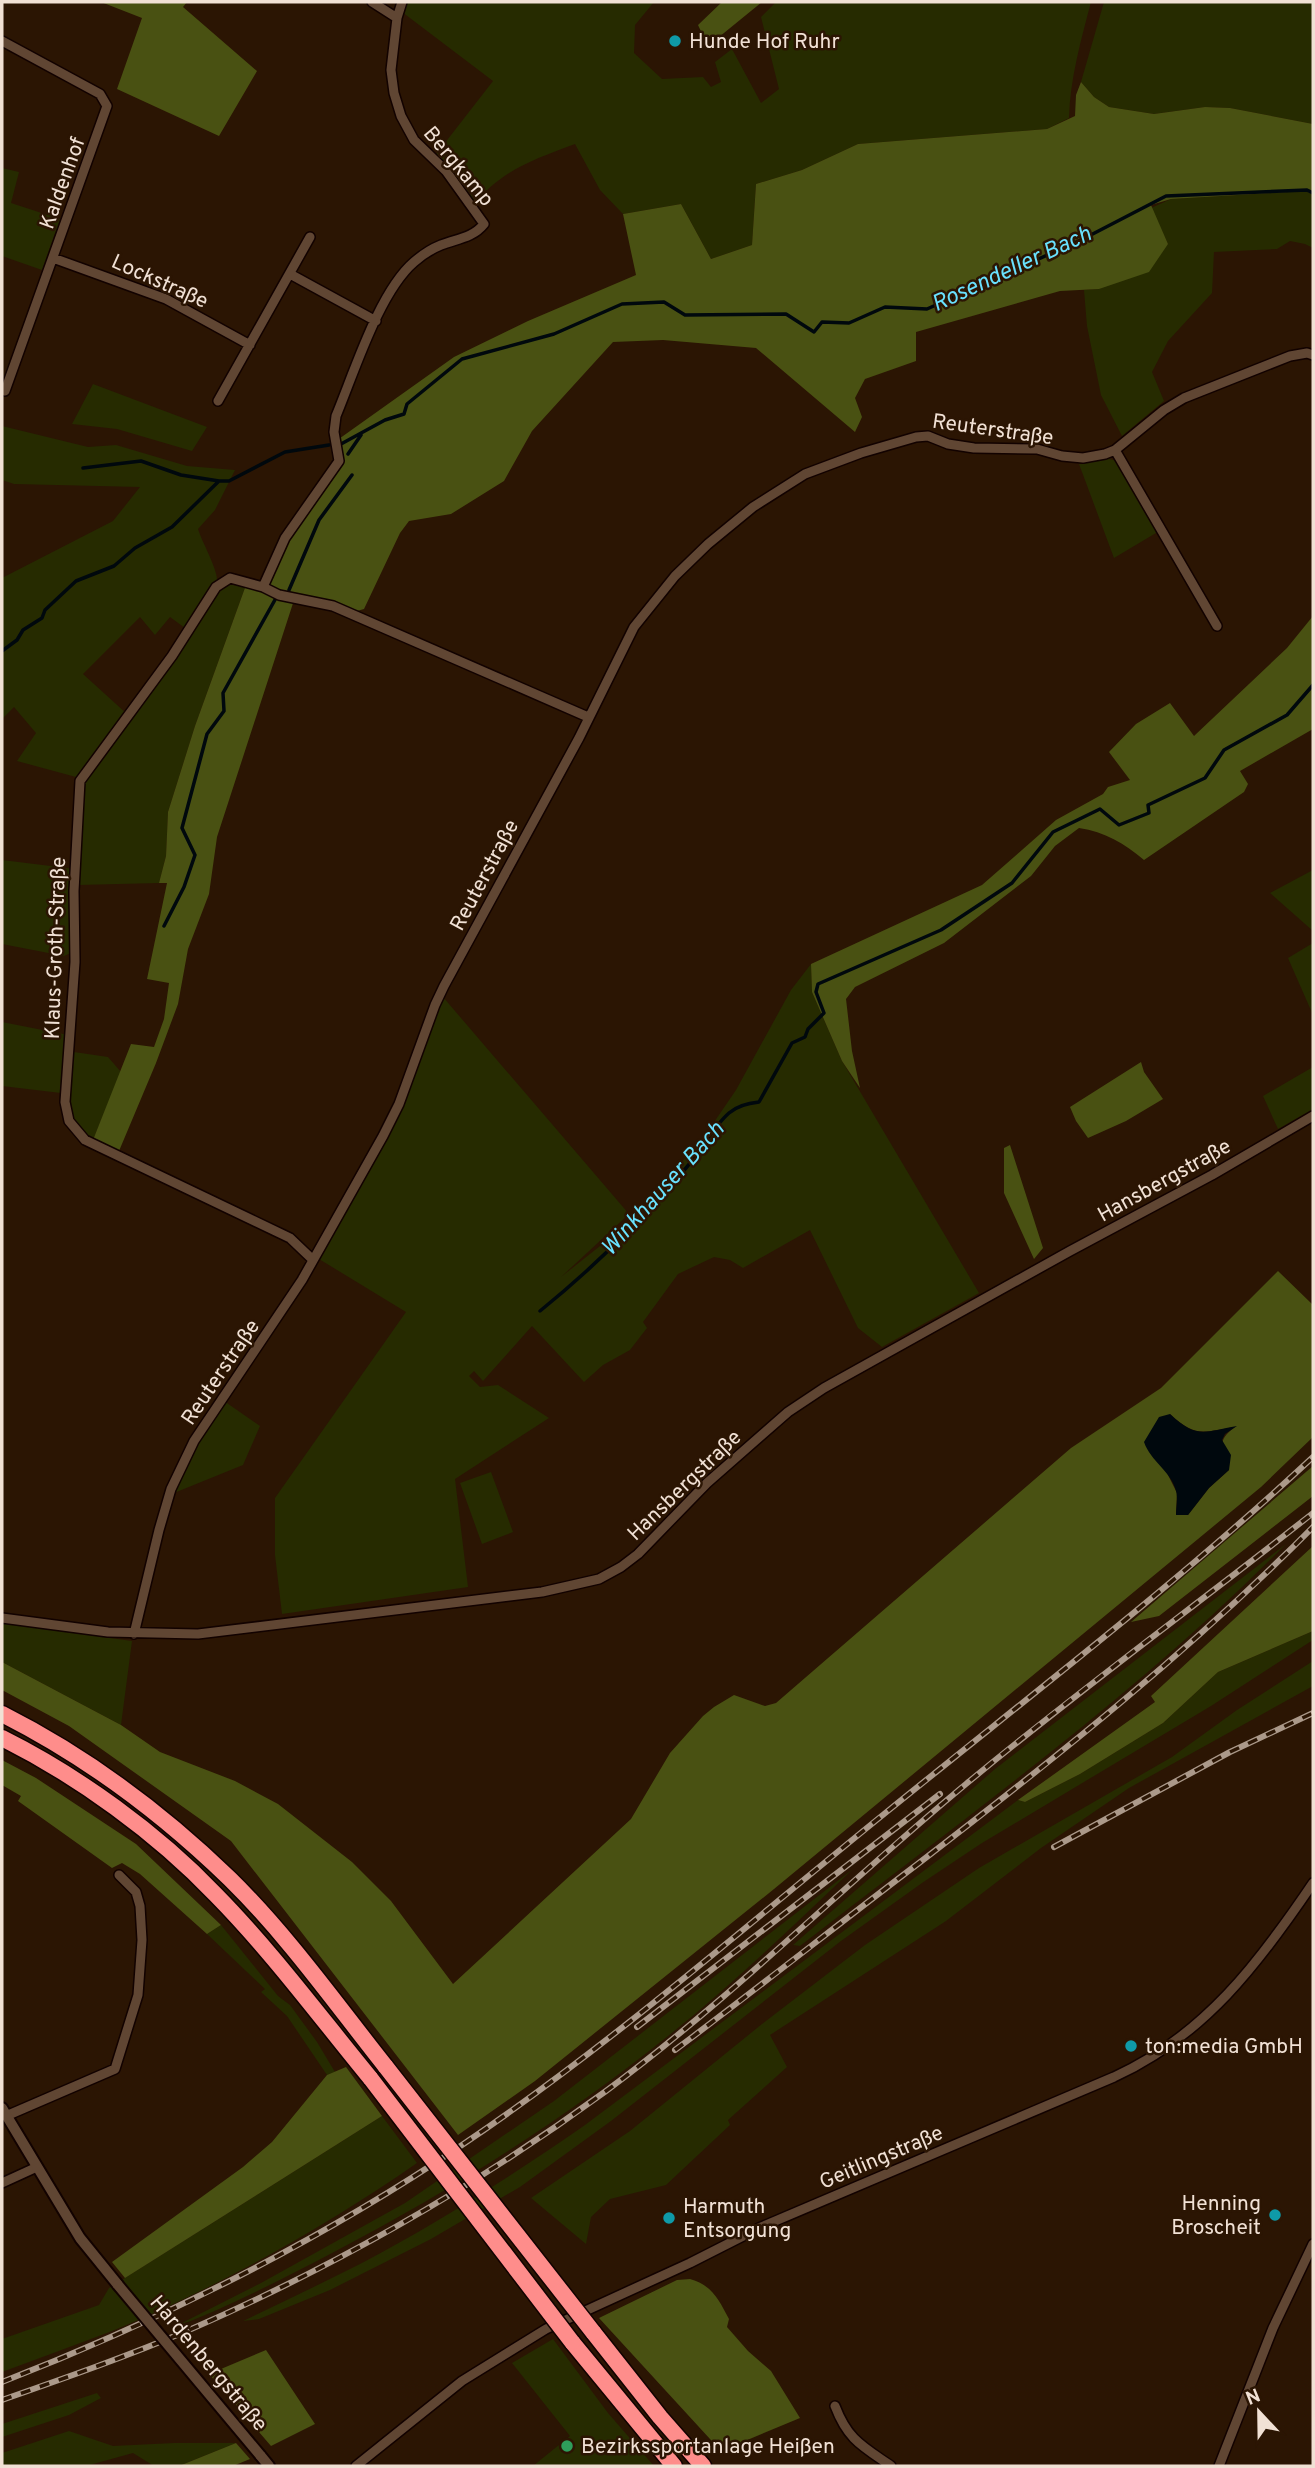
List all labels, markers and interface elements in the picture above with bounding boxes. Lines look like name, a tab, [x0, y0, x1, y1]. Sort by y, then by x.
place label: Hunde Hof Ruhr	[689, 29, 840, 56]
marker: Hunde Hof Ruhr	[667, 33, 683, 49]
street label: Bergkamp	[416, 121, 499, 213]
street label: Kaldenhof	[34, 134, 92, 233]
water label: Rosendeller Bach	[928, 220, 1097, 320]
street label: Lockstraße	[107, 249, 212, 316]
street label: Reuterstraße	[930, 409, 1055, 452]
street label: Reuterstraße	[445, 815, 526, 936]
street label: Klaus-Groth-Straße	[40, 856, 73, 1040]
water label: Winkhauser Bach	[596, 1116, 732, 1263]
street label: Hansbergstraße	[1093, 1133, 1236, 1229]
street label: Reuterstraße	[176, 1315, 267, 1431]
street label: Hansbergstraße	[622, 1425, 748, 1547]
place label: ton:media GmbH	[1145, 2034, 1303, 2061]
marker: ton:media GmbH	[1123, 2038, 1139, 2054]
street label: Geitlingstraße	[816, 2120, 948, 2197]
place label: Henning Broscheit	[1171, 2191, 1261, 2242]
place label: Harmuth Entsorgung	[683, 2194, 791, 2245]
marker: Henning Broscheit	[1267, 2207, 1283, 2223]
marker: Harmuth Entsorgung	[661, 2210, 677, 2226]
street label: Hardenbergstraße	[143, 2290, 273, 2438]
north arrow	[1224, 2377, 1294, 2447]
text: N	[1243, 2384, 1264, 2412]
place label: Bezirkssportanlage Heißen	[581, 2434, 835, 2461]
marker: Bezirkssportanlage Heißen	[559, 2438, 575, 2454]

